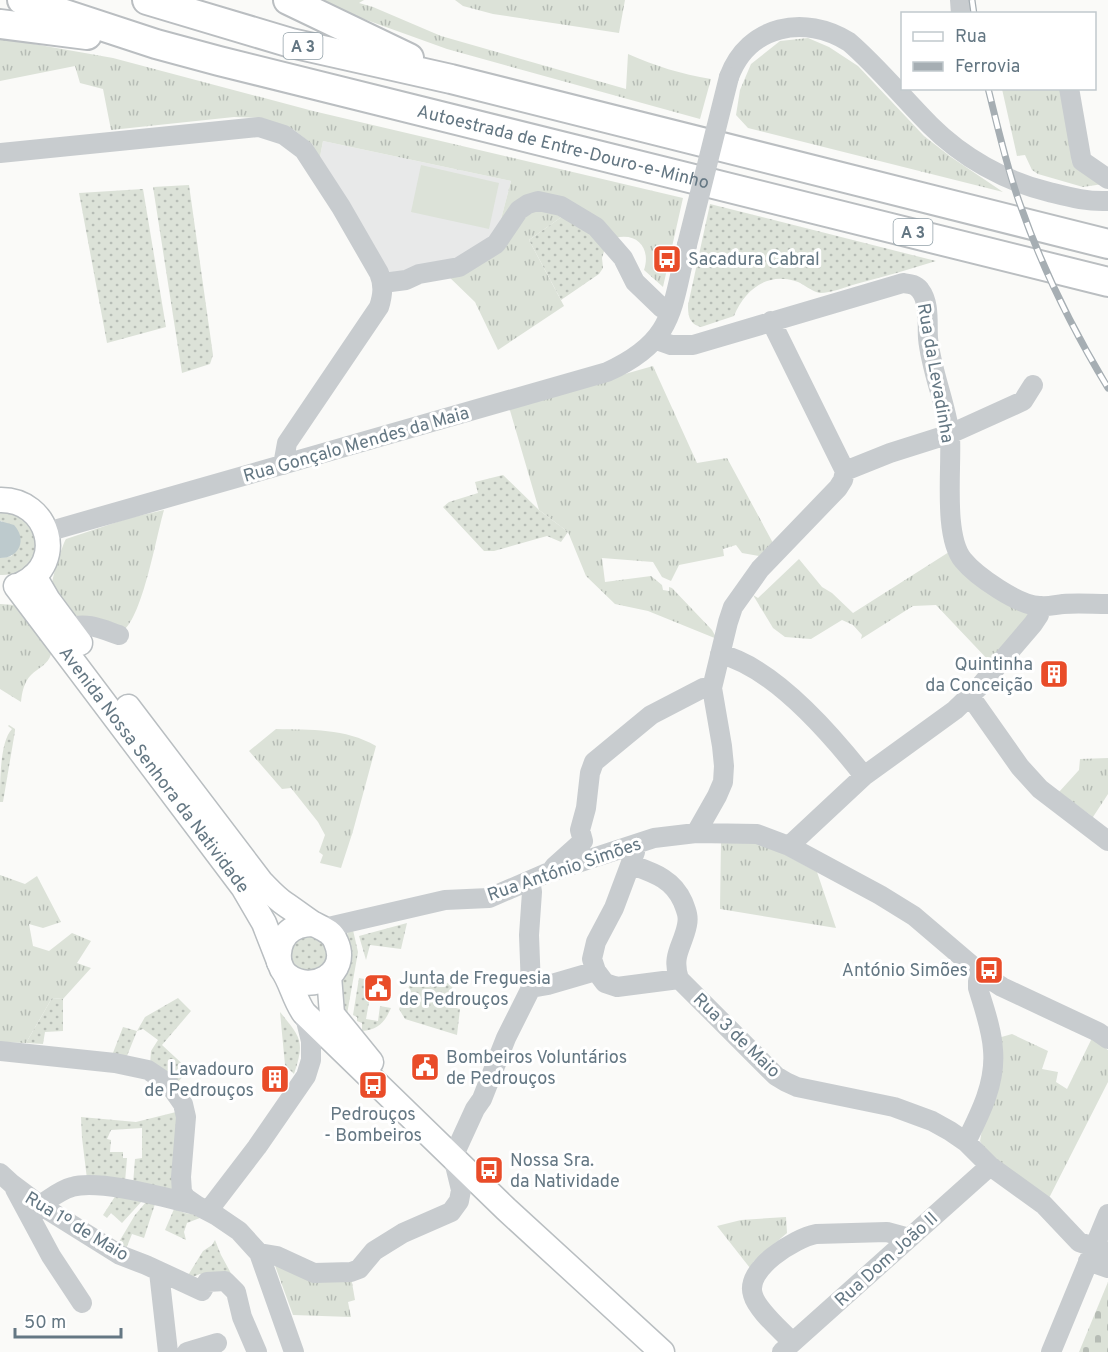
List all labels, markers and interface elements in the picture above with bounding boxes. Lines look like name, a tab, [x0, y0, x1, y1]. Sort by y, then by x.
legend	[901, 12, 1096, 90]
text: Rua	[955, 26, 986, 49]
road number: A 3	[284, 33, 322, 59]
text: Ferrovia	[955, 56, 1020, 79]
street label: Autoestrada de Entre-Douro-e-Minho	[414, 101, 711, 195]
road number: A 3	[894, 219, 932, 245]
bus stop icon: Sacadura Cabral	[651, 243, 683, 275]
place label: Sacadura Cabral	[688, 249, 820, 272]
street label: Rua da Levadinha	[911, 301, 958, 445]
street label: Rua Gonçalo Mendes da Maia	[241, 402, 472, 489]
street label: Avenida Nossa Senhora da Natividade	[53, 643, 254, 898]
place label: Quintinha da Conceição	[925, 654, 1033, 698]
building icon: Quintinha da Conceição	[1038, 658, 1070, 690]
street label: Rua António Simões	[485, 833, 644, 908]
bus stop icon: António Simões	[973, 954, 1005, 986]
place label: António Simões	[842, 960, 968, 983]
place label: Junta de Freguesia de Pedrouços	[399, 968, 551, 1012]
public building icon: Junta de Freguesia de Pedrouços	[362, 972, 394, 1004]
street label: Rua 3 de Maio	[687, 989, 785, 1084]
place label: Bombeiros Voluntários de Pedrouços	[446, 1047, 627, 1091]
public building icon: Bombeiros Voluntários de Pedrouços	[409, 1051, 441, 1083]
place label: Lavadouro de Pedrouços	[144, 1059, 254, 1103]
building icon: Lavadouro de Pedrouços	[259, 1063, 291, 1095]
bus stop icon: Pedrouços - Bombeiros	[357, 1069, 389, 1101]
place label: Pedrouços - Bombeiros	[324, 1104, 422, 1148]
place label: Nossa Sra. da Natividade	[510, 1150, 620, 1194]
bus stop icon: Nossa Sra. da Natividade	[473, 1154, 505, 1186]
street label: Rua 1º de Maio	[20, 1187, 132, 1267]
street label: Rua Dom João II	[831, 1208, 943, 1312]
scale bar	[15, 1301, 122, 1339]
text: 50 m	[24, 1312, 66, 1335]

